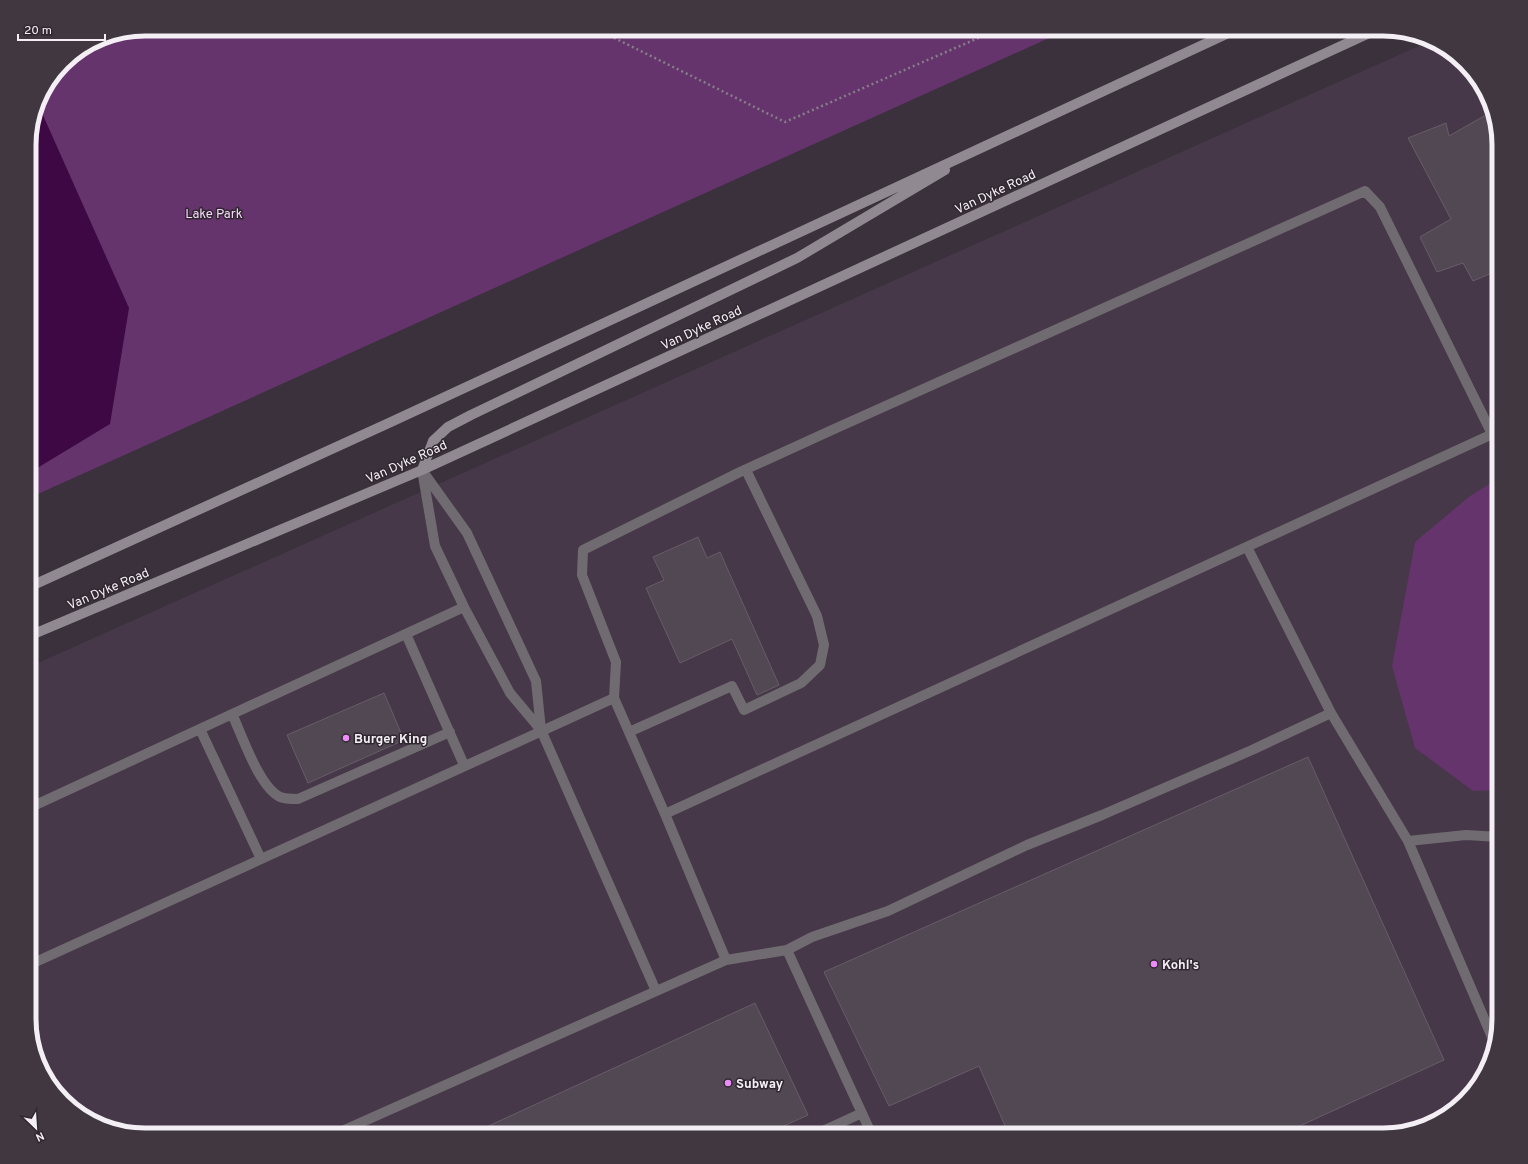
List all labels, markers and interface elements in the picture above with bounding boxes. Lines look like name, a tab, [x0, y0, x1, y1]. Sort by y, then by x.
scale bar	[18, 16, 105, 42]
text: 20 m	[24, 23, 52, 39]
street label: Van Dyke Road	[953, 167, 1039, 218]
park label: Lake Park	[185, 207, 243, 223]
street label: Van Dyke Road	[659, 303, 745, 354]
street label: Van Dyke Road	[364, 438, 450, 488]
street label: Van Dyke Road	[66, 565, 152, 614]
place label: Burger King	[354, 732, 427, 748]
marker: Burger King	[341, 733, 351, 743]
place label: Kohl's	[1162, 958, 1199, 974]
marker: Kohl's	[1149, 959, 1159, 969]
place label: Subway	[736, 1077, 784, 1093]
marker: Subway	[723, 1078, 733, 1088]
north arrow	[16, 1108, 56, 1148]
text: N	[33, 1128, 46, 1144]

